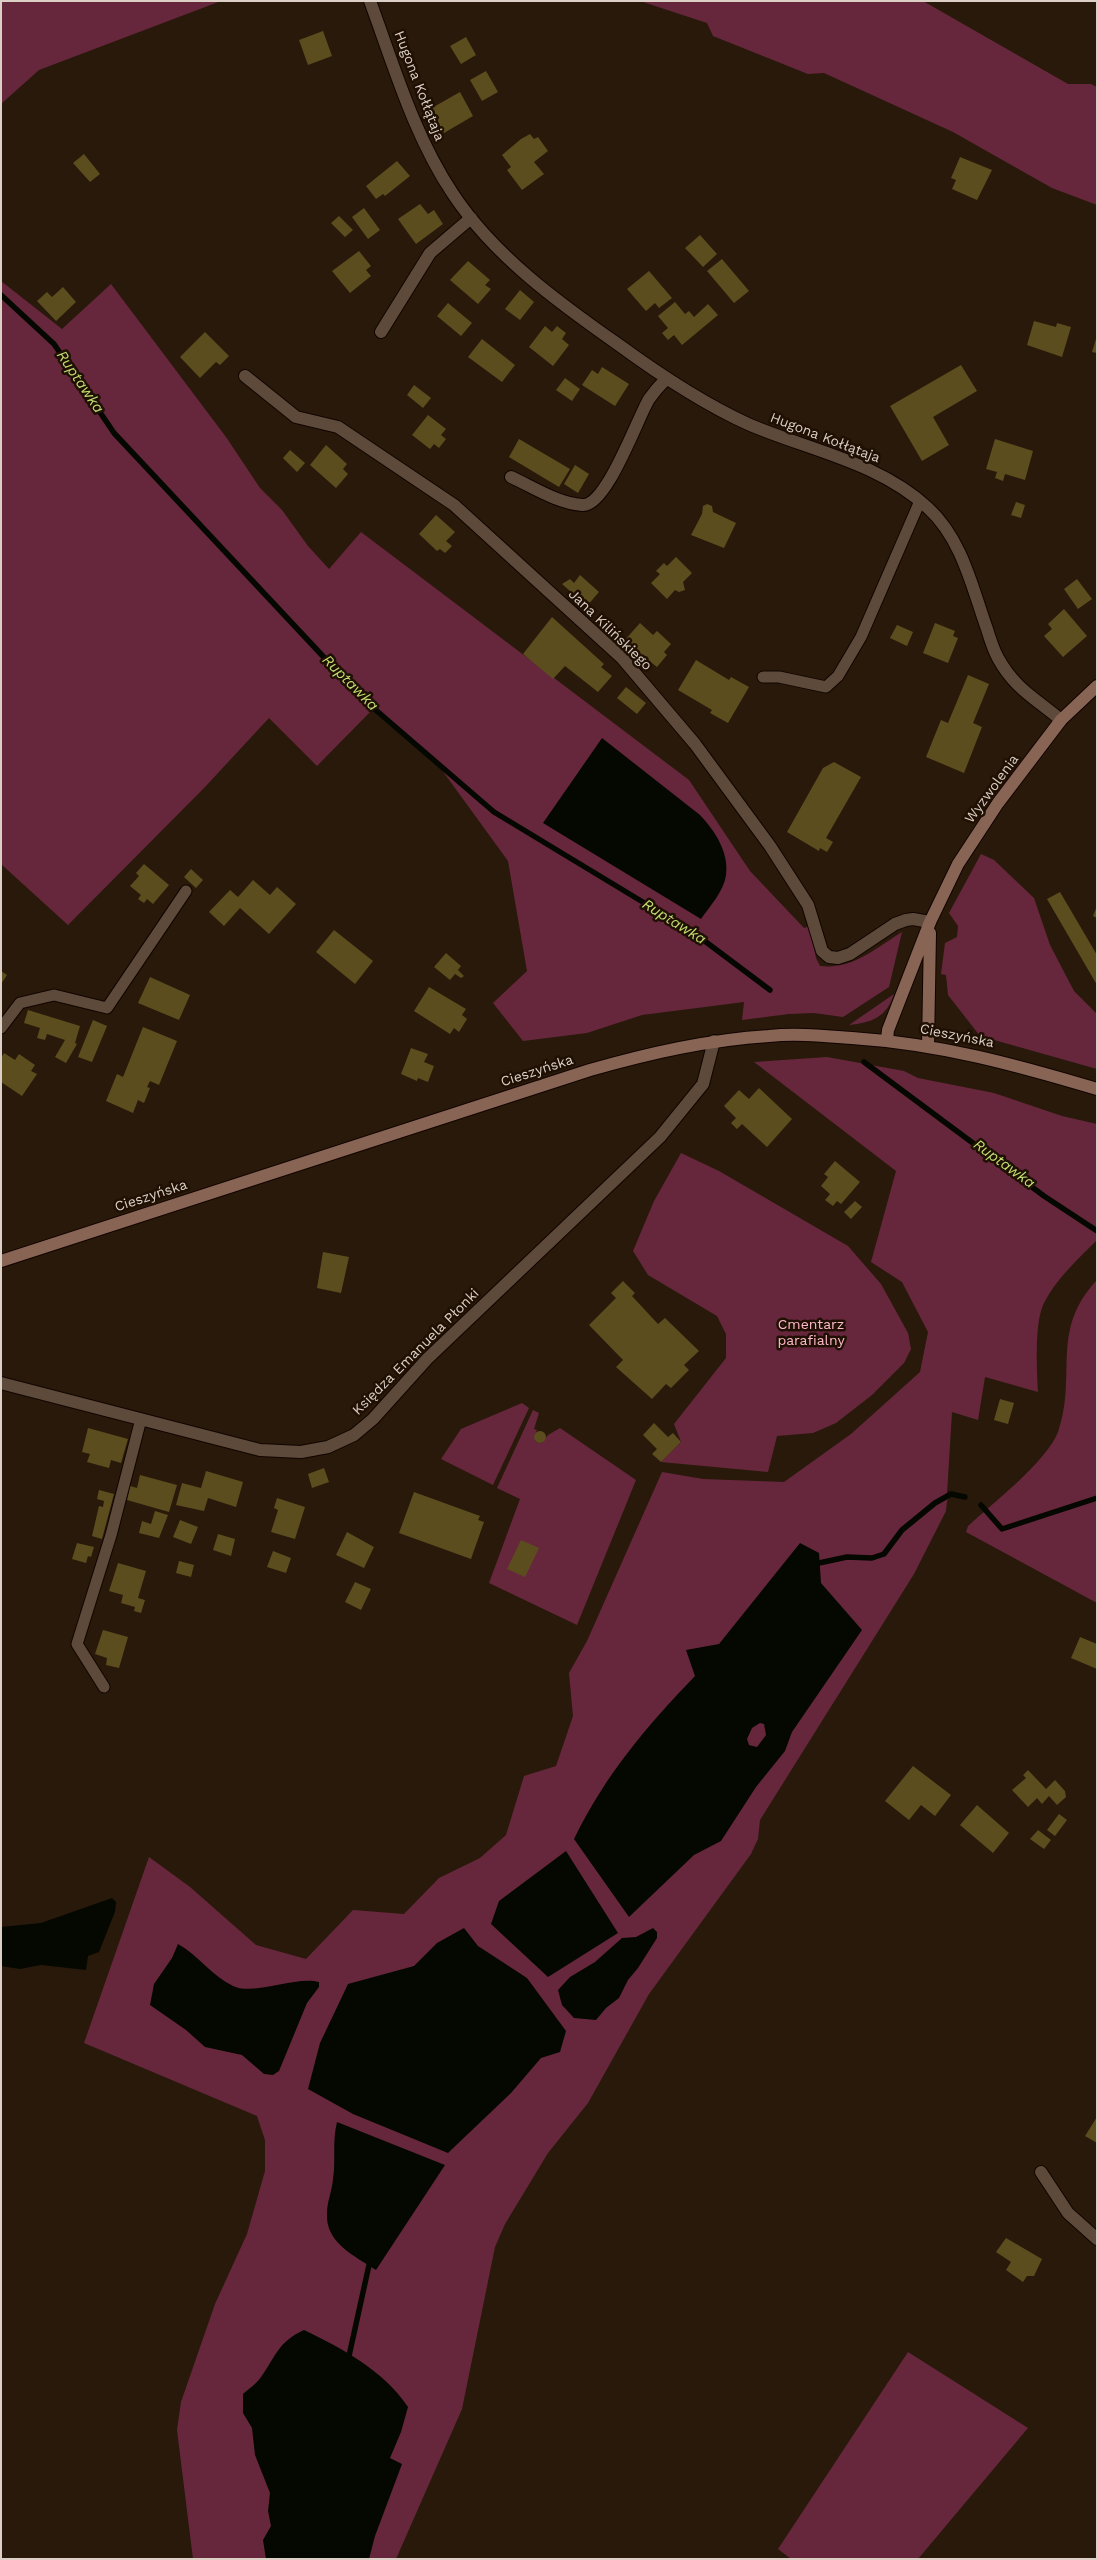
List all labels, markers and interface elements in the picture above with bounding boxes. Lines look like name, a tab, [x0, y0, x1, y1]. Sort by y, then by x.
street label: Hugona Kołłątaja	[390, 29, 448, 143]
water label: Ruptawka	[52, 347, 108, 417]
street label: Hugona Kołłątaja	[768, 409, 882, 467]
street label: Jana Kilińskiego	[565, 586, 655, 674]
water label: Ruptawka	[318, 651, 382, 715]
street label: Wyzwolenia	[961, 751, 1023, 827]
water label: Ruptawka	[639, 895, 709, 949]
street label: Cieszyńska	[918, 1021, 996, 1051]
street label: Cieszyńska	[499, 1051, 575, 1091]
water label: Ruptawka	[970, 1136, 1038, 1192]
street label: Cieszyńska	[113, 1176, 189, 1216]
street label: Księdza Emanuela Płonki	[349, 1285, 483, 1419]
park label: Cmentarz parafialny	[777, 1317, 845, 1350]

